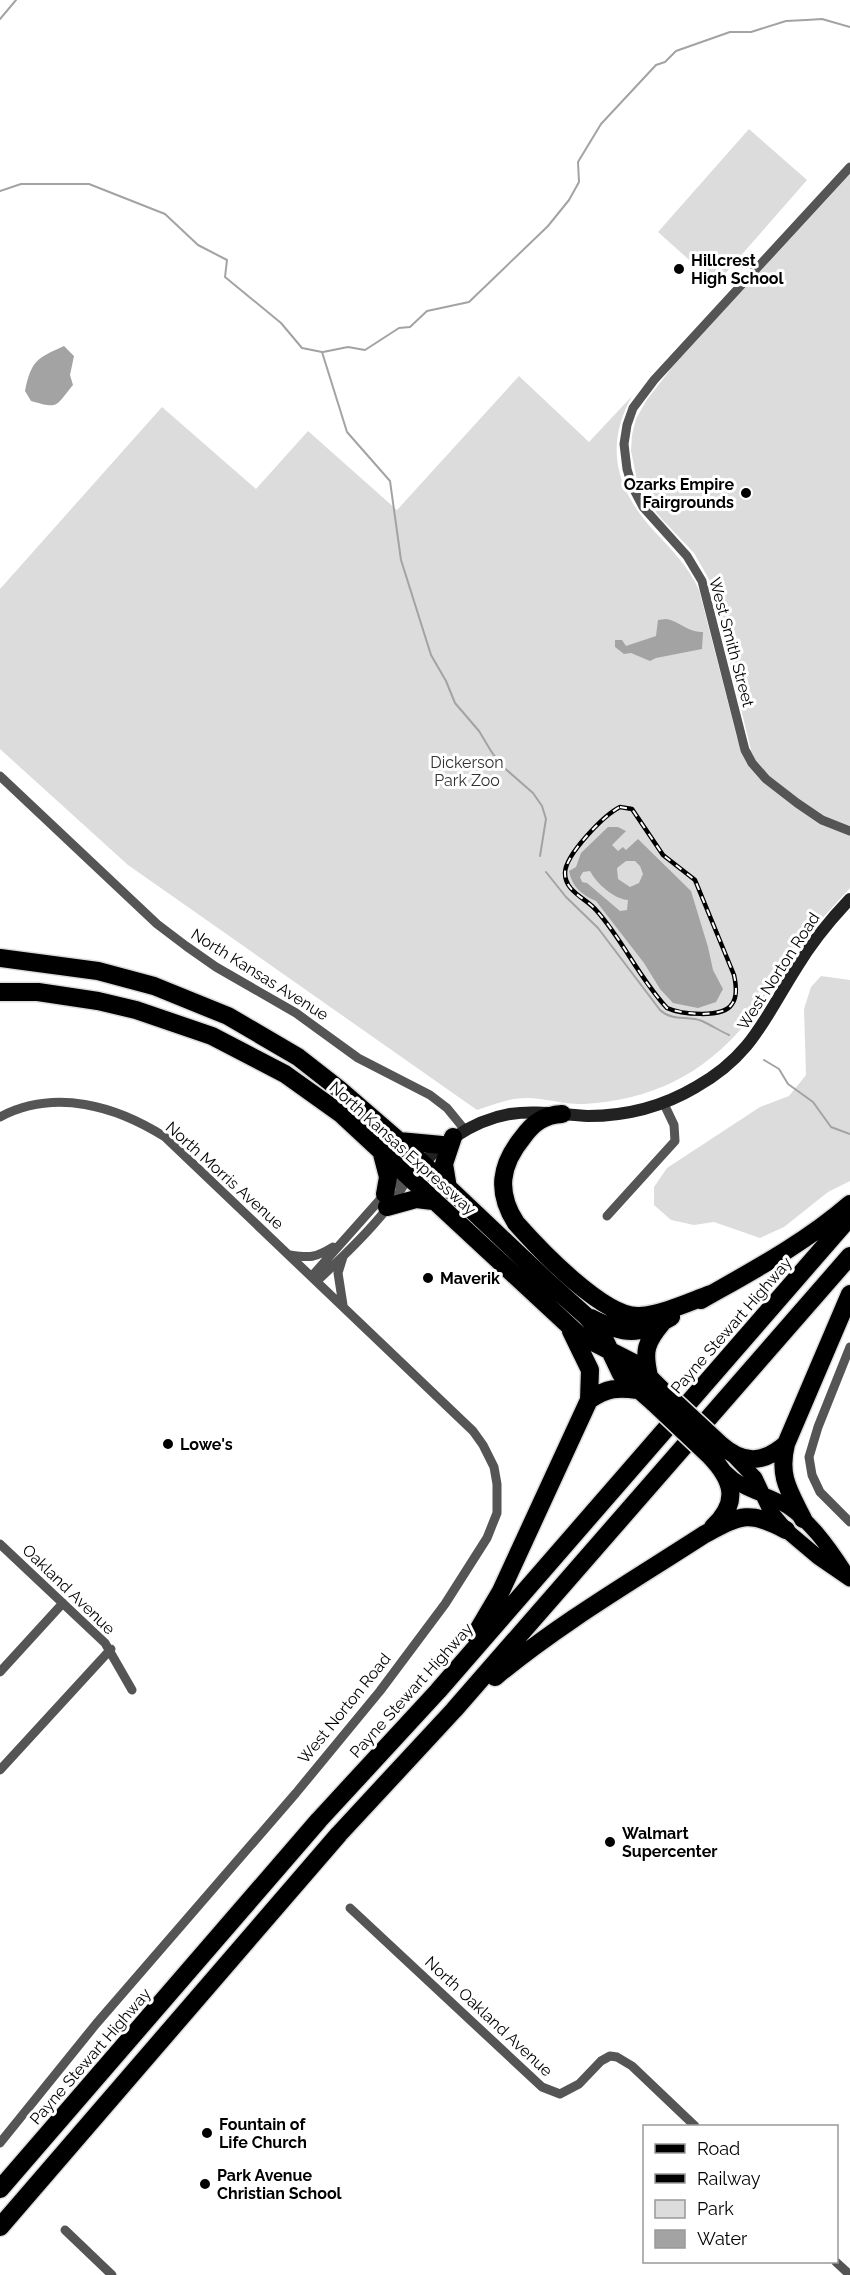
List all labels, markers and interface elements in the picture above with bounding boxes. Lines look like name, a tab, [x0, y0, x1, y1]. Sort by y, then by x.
place label: Hillcrest High School	[691, 251, 785, 288]
marker: Hillcrest High School	[672, 262, 686, 276]
place label: Ozarks Empire Fairgrounds	[624, 475, 734, 512]
marker: Ozarks Empire Fairgrounds	[739, 486, 753, 500]
street label: West Smith Street	[705, 575, 758, 710]
park label: Dickerson Park Zoo	[430, 753, 504, 790]
street label: West Norton Road	[733, 909, 823, 1034]
street label: North Kansas Avenue	[188, 924, 332, 1024]
street label: North Kansas Expressway	[326, 1078, 480, 1219]
street label: North Morris Avenue	[162, 1118, 287, 1233]
street label: Payne Stewart Highway	[667, 1253, 796, 1397]
place label: Maverik	[440, 1269, 500, 1288]
marker: Maverik	[421, 1271, 435, 1285]
place label: Lowe's	[180, 1435, 233, 1454]
marker: Lowe's	[161, 1437, 175, 1451]
street label: Oakland Avenue	[18, 1540, 119, 1638]
street label: Payne Stewart Highway	[346, 1619, 477, 1762]
street label: West Norton Road	[294, 1649, 395, 1767]
place label: Walmart Supercenter	[622, 1824, 717, 1861]
marker: Walmart Supercenter	[603, 1835, 617, 1849]
street label: North Oakland Avenue	[421, 1952, 556, 2080]
street label: Payne Stewart Highway	[26, 1984, 155, 2128]
place label: Fountain of Life Church	[219, 2115, 307, 2152]
legend	[643, 2125, 838, 2263]
marker: Fountain of Life Church	[200, 2126, 214, 2140]
text: Road	[697, 2138, 740, 2159]
place label: Park Avenue Christian School	[217, 2166, 343, 2203]
text: Railway	[697, 2168, 761, 2189]
marker: Park Avenue Christian School	[198, 2177, 212, 2191]
text: Park	[697, 2198, 734, 2219]
text: Water	[697, 2228, 748, 2249]

